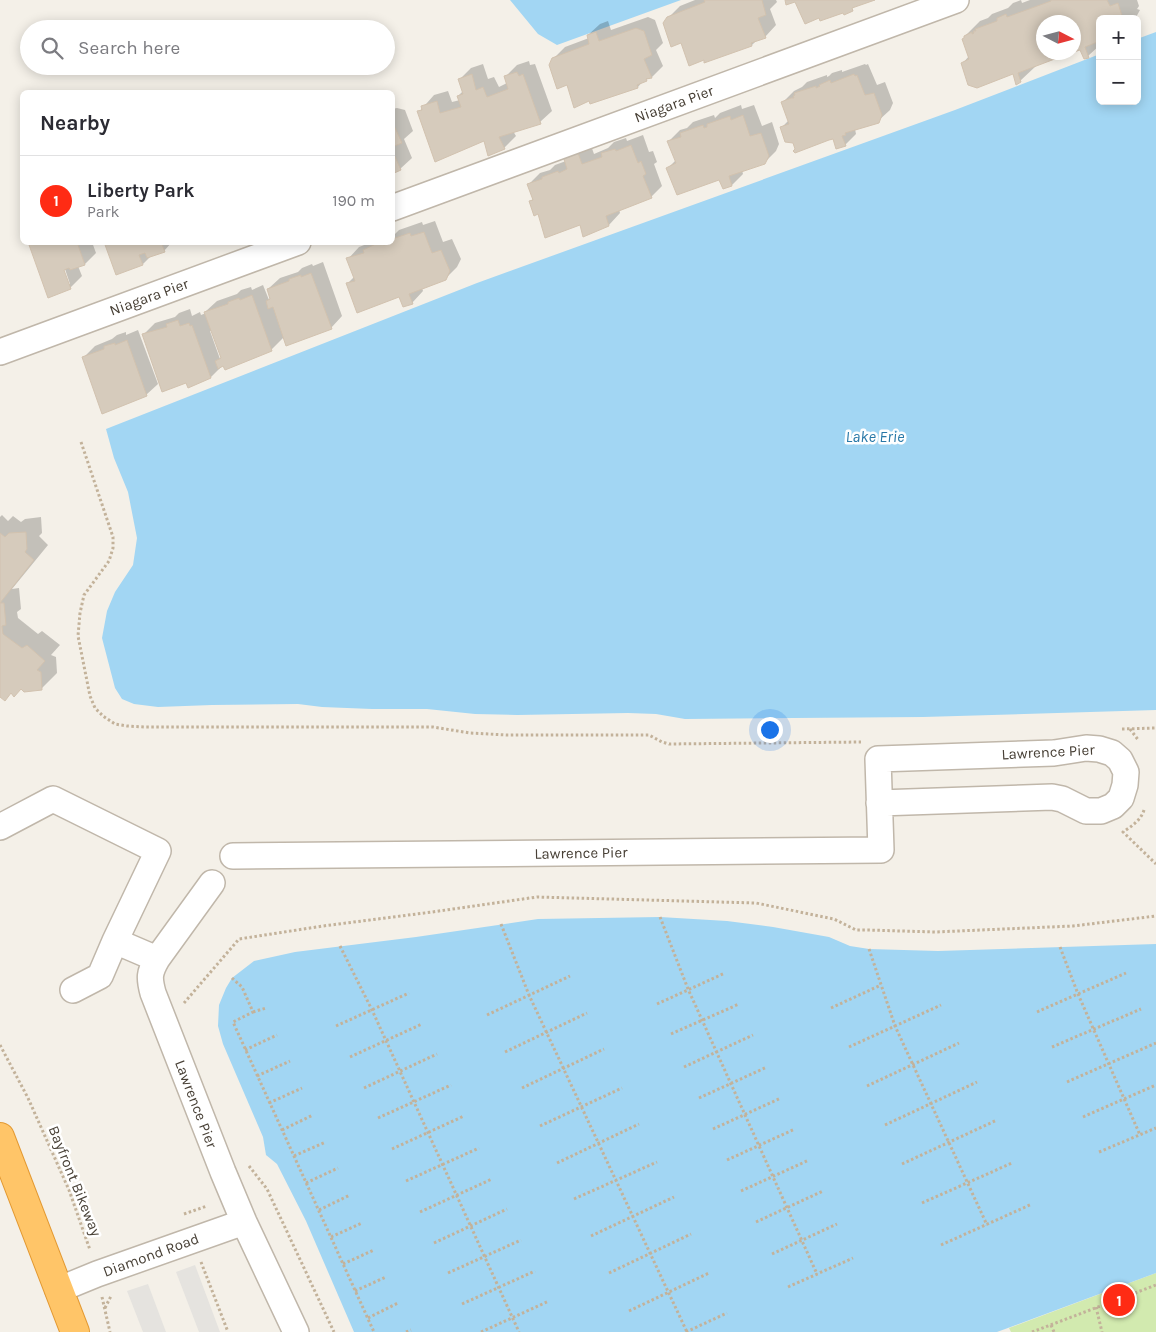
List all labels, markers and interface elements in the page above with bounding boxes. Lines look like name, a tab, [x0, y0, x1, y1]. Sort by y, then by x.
north arrow	[1036, 15, 1081, 60]
map controls	[1096, 15, 1141, 105]
button: +	[1096, 15, 1141, 60]
search box	[20, 20, 395, 75]
icon: search	[38, 34, 66, 62]
text: Search here	[78, 37, 180, 59]
button: −	[1096, 60, 1141, 105]
street label: Niagara Pier	[632, 81, 717, 127]
text: Nearby	[40, 111, 110, 135]
text: Liberty Park	[87, 180, 195, 202]
text: 1	[53, 191, 59, 210]
text: 190 m	[332, 191, 375, 210]
text: Park	[87, 202, 119, 221]
street label: Niagara Pier	[107, 274, 192, 320]
water label: Lake Erie	[845, 427, 905, 446]
your location	[757, 717, 783, 743]
street label: Lawrence Pier	[1001, 741, 1096, 763]
street label: Lawrence Pier	[534, 843, 628, 863]
street label: Lawrence Pier	[171, 1057, 221, 1151]
street label: Bayfront Bikeway	[45, 1123, 105, 1239]
street label: Diamond Road	[101, 1229, 201, 1281]
pin: 1	[1103, 1281, 1135, 1319]

